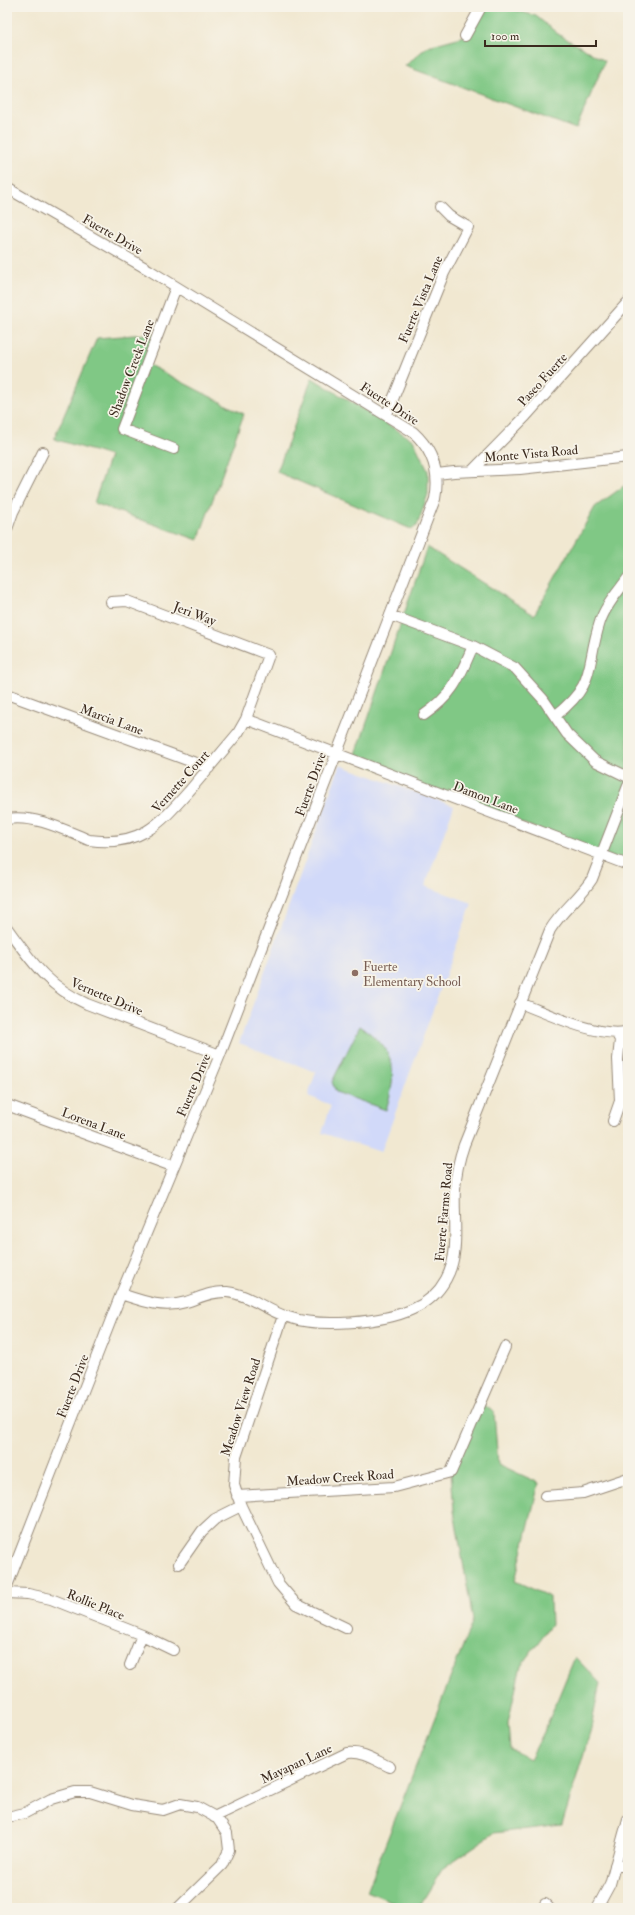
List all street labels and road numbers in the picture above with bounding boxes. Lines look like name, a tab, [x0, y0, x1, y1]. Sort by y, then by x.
street label: Fuerte Drive	[79, 211, 146, 259]
street label: Fuerte Vista Lane	[395, 253, 447, 346]
street label: Shadow Creek Lane	[106, 317, 158, 420]
street label: Paseo Fuerte	[515, 349, 571, 410]
street label: Fuerte Drive	[357, 379, 422, 429]
street label: Monte Vista Road	[483, 442, 579, 466]
street label: Jeri Way	[170, 598, 219, 630]
street label: Marcia Lane	[78, 701, 146, 739]
street label: Vernette Court	[148, 747, 213, 816]
street label: Fuerte Drive	[292, 750, 330, 819]
street label: Damon Lane	[451, 778, 521, 818]
street label: Vernette Drive	[68, 975, 146, 1020]
street label: Fuerte Drive	[173, 1051, 215, 1119]
street label: Lorena Lane	[59, 1104, 129, 1144]
street label: Fuerte Farms Road	[432, 1161, 456, 1262]
street label: Fuerte Drive	[53, 1352, 93, 1421]
street label: Meadow View Road	[218, 1356, 265, 1458]
street label: Meadow Creek Road	[286, 1466, 395, 1490]
street label: Rollie Place	[65, 1586, 127, 1624]
street label: Mayapan Lane	[258, 1740, 336, 1788]

